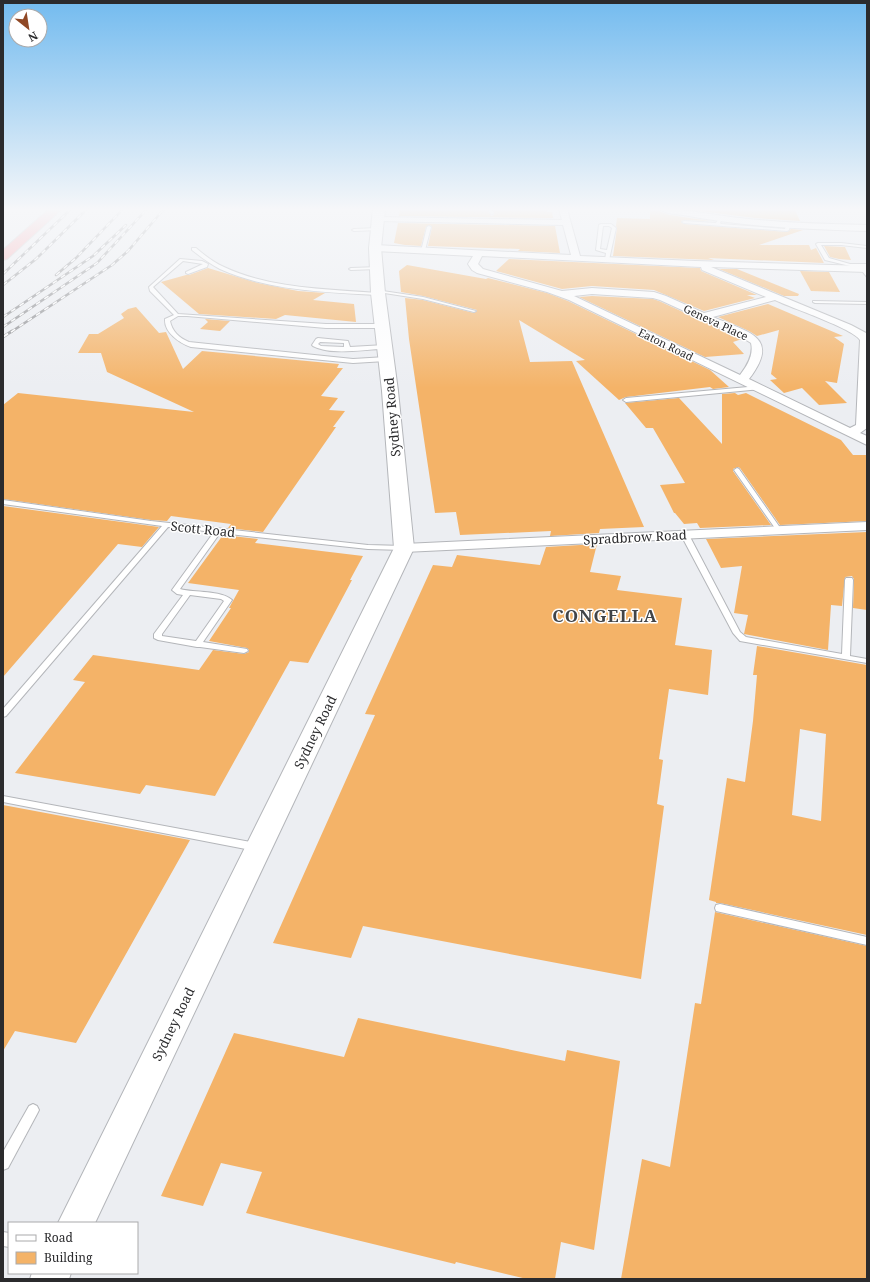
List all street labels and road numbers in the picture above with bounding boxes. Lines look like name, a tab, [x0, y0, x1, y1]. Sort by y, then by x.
street label: Geneva Place	[681, 300, 751, 344]
street label: Eaton Road	[636, 324, 696, 364]
street label: Sydney Road	[380, 377, 404, 457]
street label: Scott Road	[170, 517, 236, 541]
street label: Spradbrow Road	[583, 525, 687, 549]
street label: Sydney Road	[289, 692, 341, 772]
street label: Sydney Road	[147, 984, 199, 1064]

